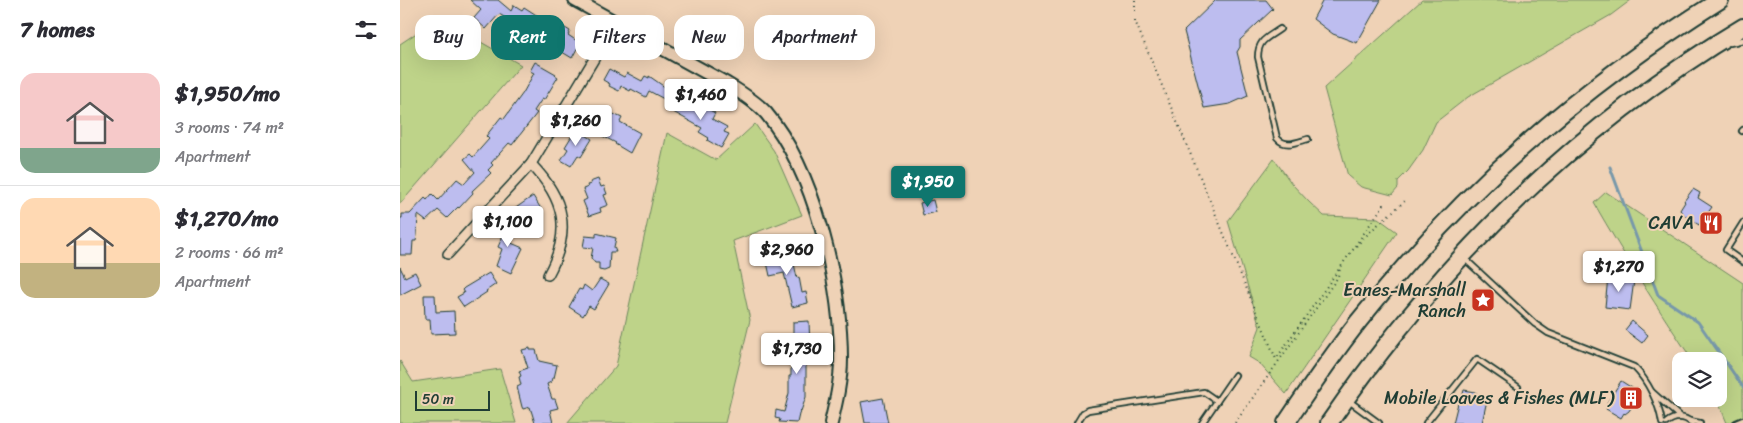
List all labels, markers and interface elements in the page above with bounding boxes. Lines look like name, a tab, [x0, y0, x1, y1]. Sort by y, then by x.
text: 7 homes	[20, 11, 95, 49]
chip: Buy	[415, 15, 481, 60]
chip: Rent	[491, 15, 565, 60]
chip: Filters	[575, 15, 664, 60]
chip: New	[674, 15, 744, 60]
chip: Apartment	[754, 15, 875, 60]
icon: filters	[352, 16, 380, 44]
text: $1,950/mo	[175, 75, 280, 113]
pin: $1,460	[660, 78, 742, 121]
text: $1,460	[675, 80, 727, 109]
icon: home	[60, 93, 120, 153]
pin: $1,260	[535, 104, 617, 147]
text: $1,260	[551, 106, 601, 135]
text: 3 rooms · 74 m²	[175, 113, 284, 142]
text: Apartment	[175, 142, 251, 171]
pin: $1,950	[887, 166, 969, 208]
text: $1,950	[902, 167, 954, 196]
text: $1,270/mo	[175, 200, 278, 238]
pin: $1,100	[467, 206, 549, 248]
text: $1,100	[483, 207, 533, 236]
place label: CAVA	[1649, 207, 1694, 239]
restaurant icon: CAVA	[1698, 210, 1724, 236]
icon: home	[60, 218, 120, 278]
pin: $2,960	[746, 234, 828, 276]
text: $2,960	[760, 235, 814, 264]
text: 2 rooms · 66 m²	[175, 238, 284, 267]
pin: $1,270	[1578, 250, 1660, 293]
text: $1,270	[1594, 252, 1644, 281]
text: Apartment	[175, 267, 251, 296]
place label: Eanes-Marshall Ranch	[1343, 274, 1467, 327]
place icon: Eanes-Marshall Ranch	[1470, 287, 1496, 313]
pin: $1,730	[756, 332, 838, 375]
text: $1,730	[772, 334, 822, 363]
map controls	[1672, 352, 1727, 407]
button: layers	[1672, 352, 1727, 407]
place label: Mobile Loaves & Fishes (MLF)	[1384, 382, 1616, 414]
building icon: Mobile Loaves & Fishes (MLF)	[1618, 385, 1644, 411]
text: 50 m	[422, 387, 454, 412]
scale bar	[415, 388, 490, 411]

